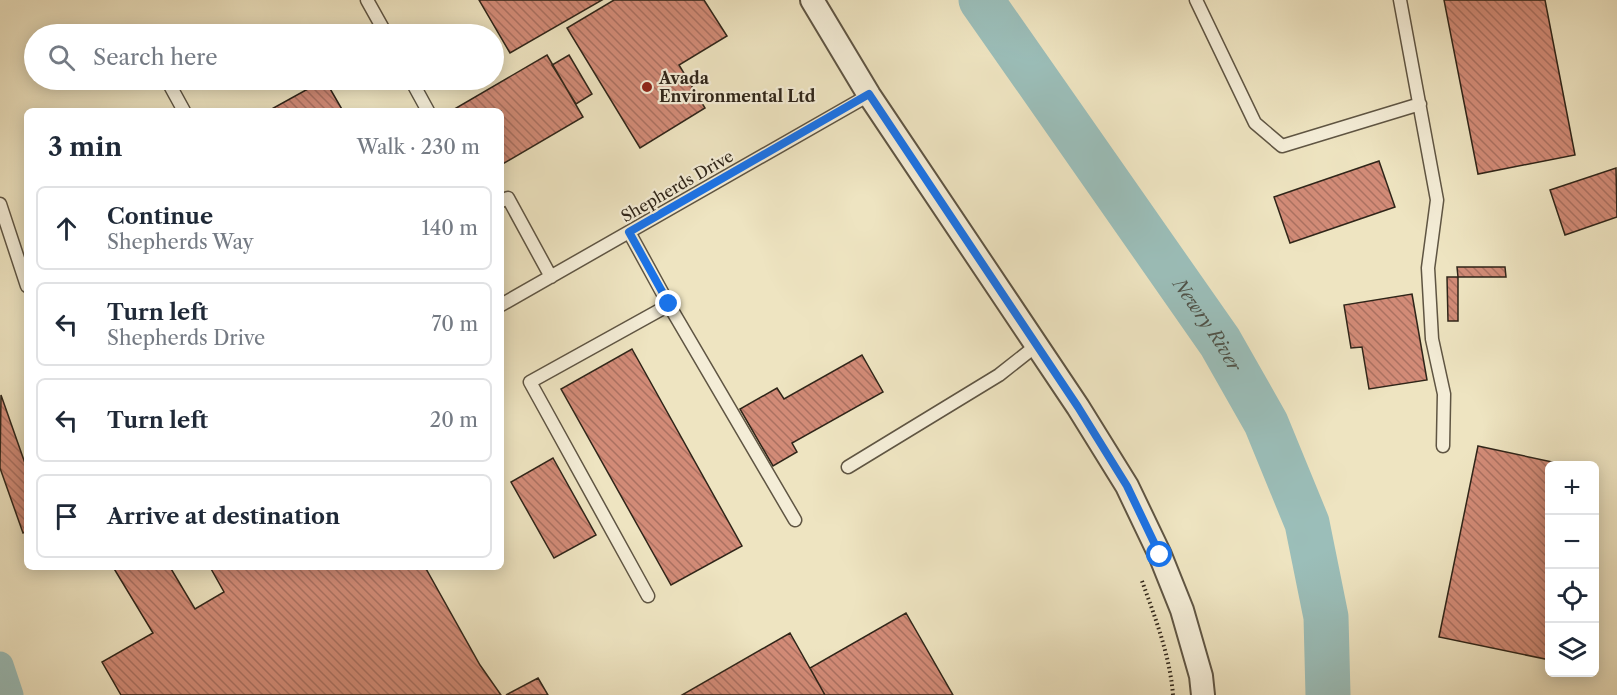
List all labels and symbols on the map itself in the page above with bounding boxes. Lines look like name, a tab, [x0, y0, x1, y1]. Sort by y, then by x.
place label: Avada Environmental Ltd	[658, 68, 816, 106]
marker: Avada Environmental Ltd	[640, 80, 654, 94]
street label: Shepherds Drive	[617, 146, 737, 226]
water label: Newry River	[1167, 273, 1246, 377]
route end	[655, 290, 681, 316]
route start	[1146, 541, 1172, 567]

